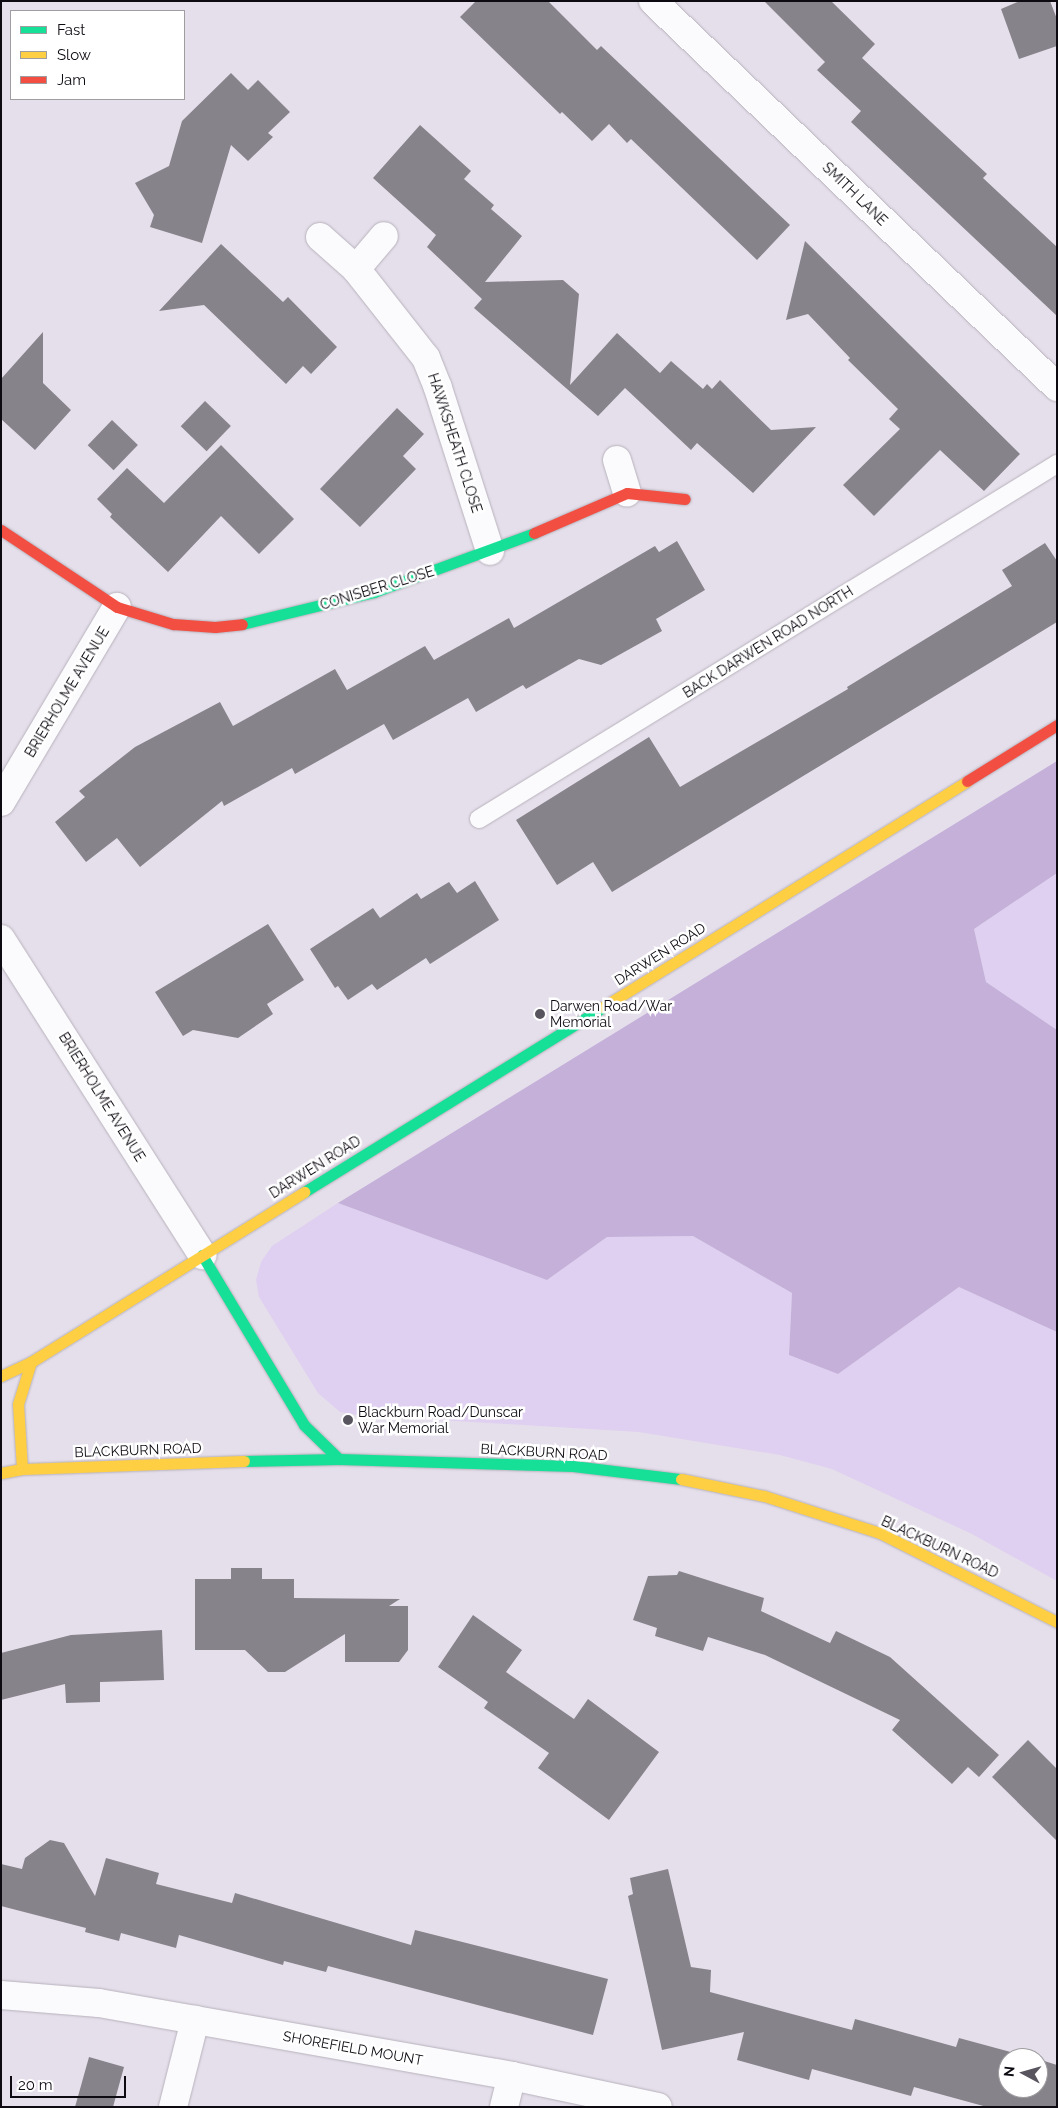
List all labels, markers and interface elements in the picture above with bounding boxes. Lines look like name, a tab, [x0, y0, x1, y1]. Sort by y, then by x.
legend	[10, 10, 185, 100]
text: Fast	[57, 21, 85, 39]
text: Slow	[57, 46, 91, 64]
text: Jam	[57, 71, 86, 89]
street label: SMITH LANE	[819, 159, 891, 229]
street label: HAWKSHEATH CLOSE	[424, 371, 486, 515]
street label: CONISBER CLOSE	[318, 563, 436, 613]
street label: BACK DARWEN ROAD NORTH	[680, 583, 856, 701]
street label: BRIERHOLME AVENUE	[21, 624, 113, 760]
street label: DARWEN ROAD	[611, 919, 709, 989]
place label: Darwen Road/War Memorial	[550, 998, 672, 1030]
marker: Darwen Road/War Memorial	[534, 1008, 546, 1020]
street label: BRIERHOLME AVENUE	[55, 1029, 149, 1165]
street label: DARWEN ROAD	[266, 1132, 364, 1202]
place label: Blackburn Road/Dunscar War Memorial	[358, 1404, 523, 1436]
marker: Blackburn Road/Dunscar War Memorial	[342, 1414, 354, 1426]
street label: BLACKBURN ROAD	[74, 1439, 202, 1461]
street label: BLACKBURN ROAD	[480, 1440, 608, 1464]
street label: BLACKBURN ROAD	[879, 1512, 1001, 1582]
street label: SHOREFIELD MOUNT	[282, 2027, 424, 2069]
north arrow	[998, 2048, 1048, 2098]
text: N	[1001, 2065, 1018, 2078]
scale bar	[12, 2066, 129, 2098]
text: 20 m	[18, 2076, 53, 2094]

